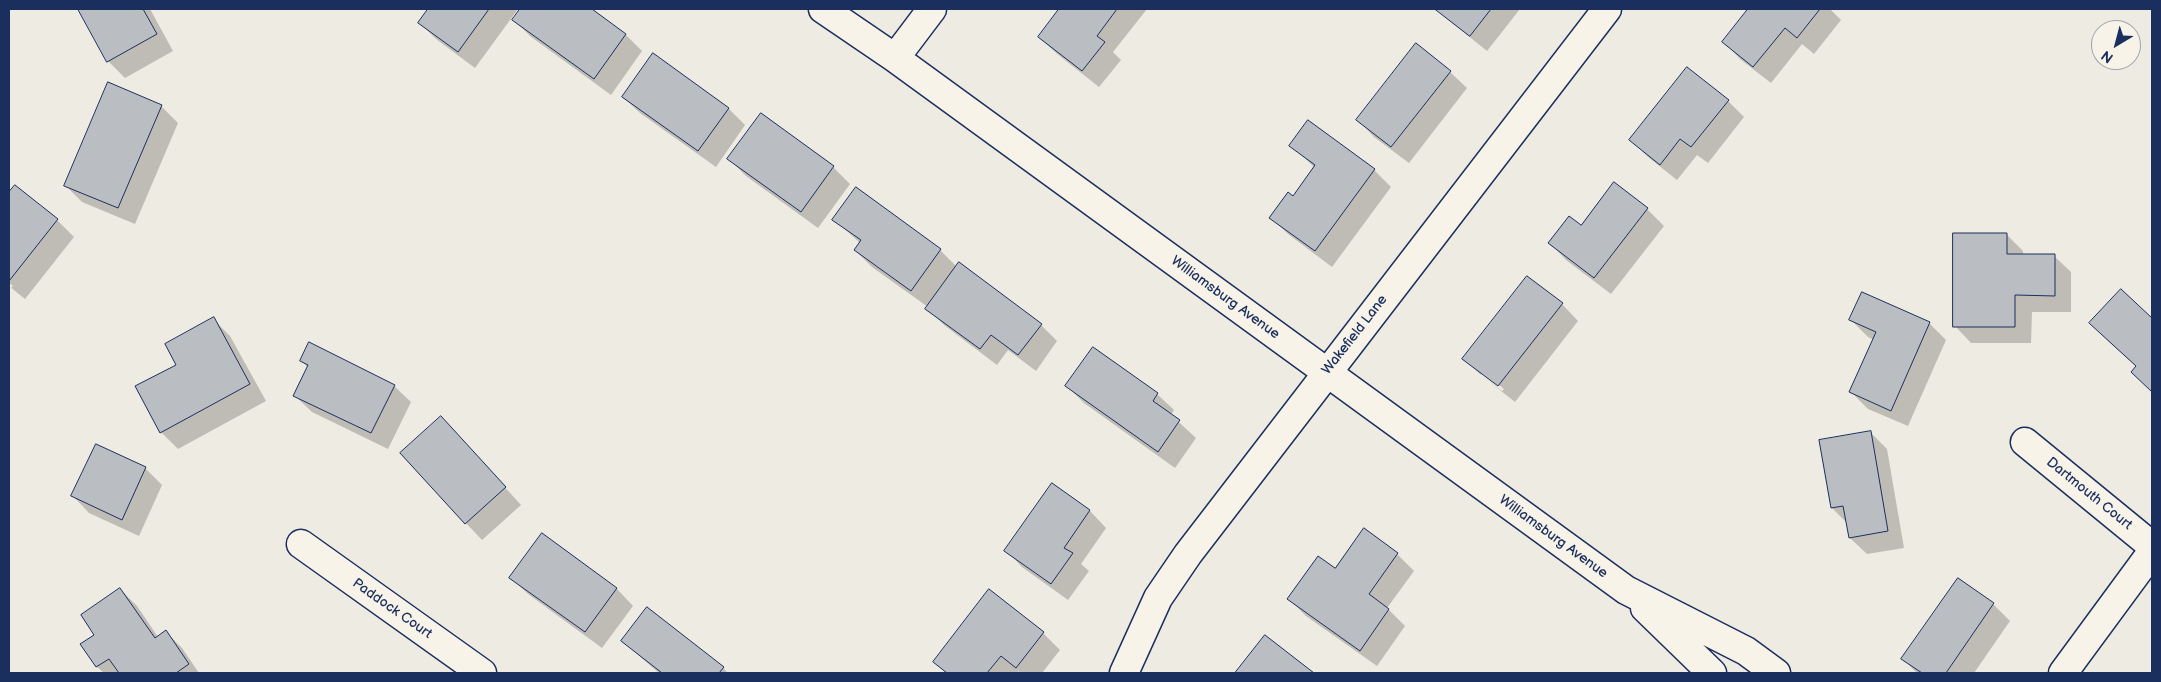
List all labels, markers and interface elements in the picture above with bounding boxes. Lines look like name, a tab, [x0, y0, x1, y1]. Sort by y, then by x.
north arrow	[2091, 20, 2141, 70]
text: N	[2098, 47, 2117, 67]
street label: Williamsburg Avenue	[1167, 253, 1283, 343]
street label: Wakefield Lane	[1319, 292, 1391, 378]
street label: Dartmouth Court	[2043, 454, 2135, 534]
street label: Williamsburg Avenue	[1495, 492, 1611, 582]
street label: Paddock Court	[349, 575, 435, 643]

